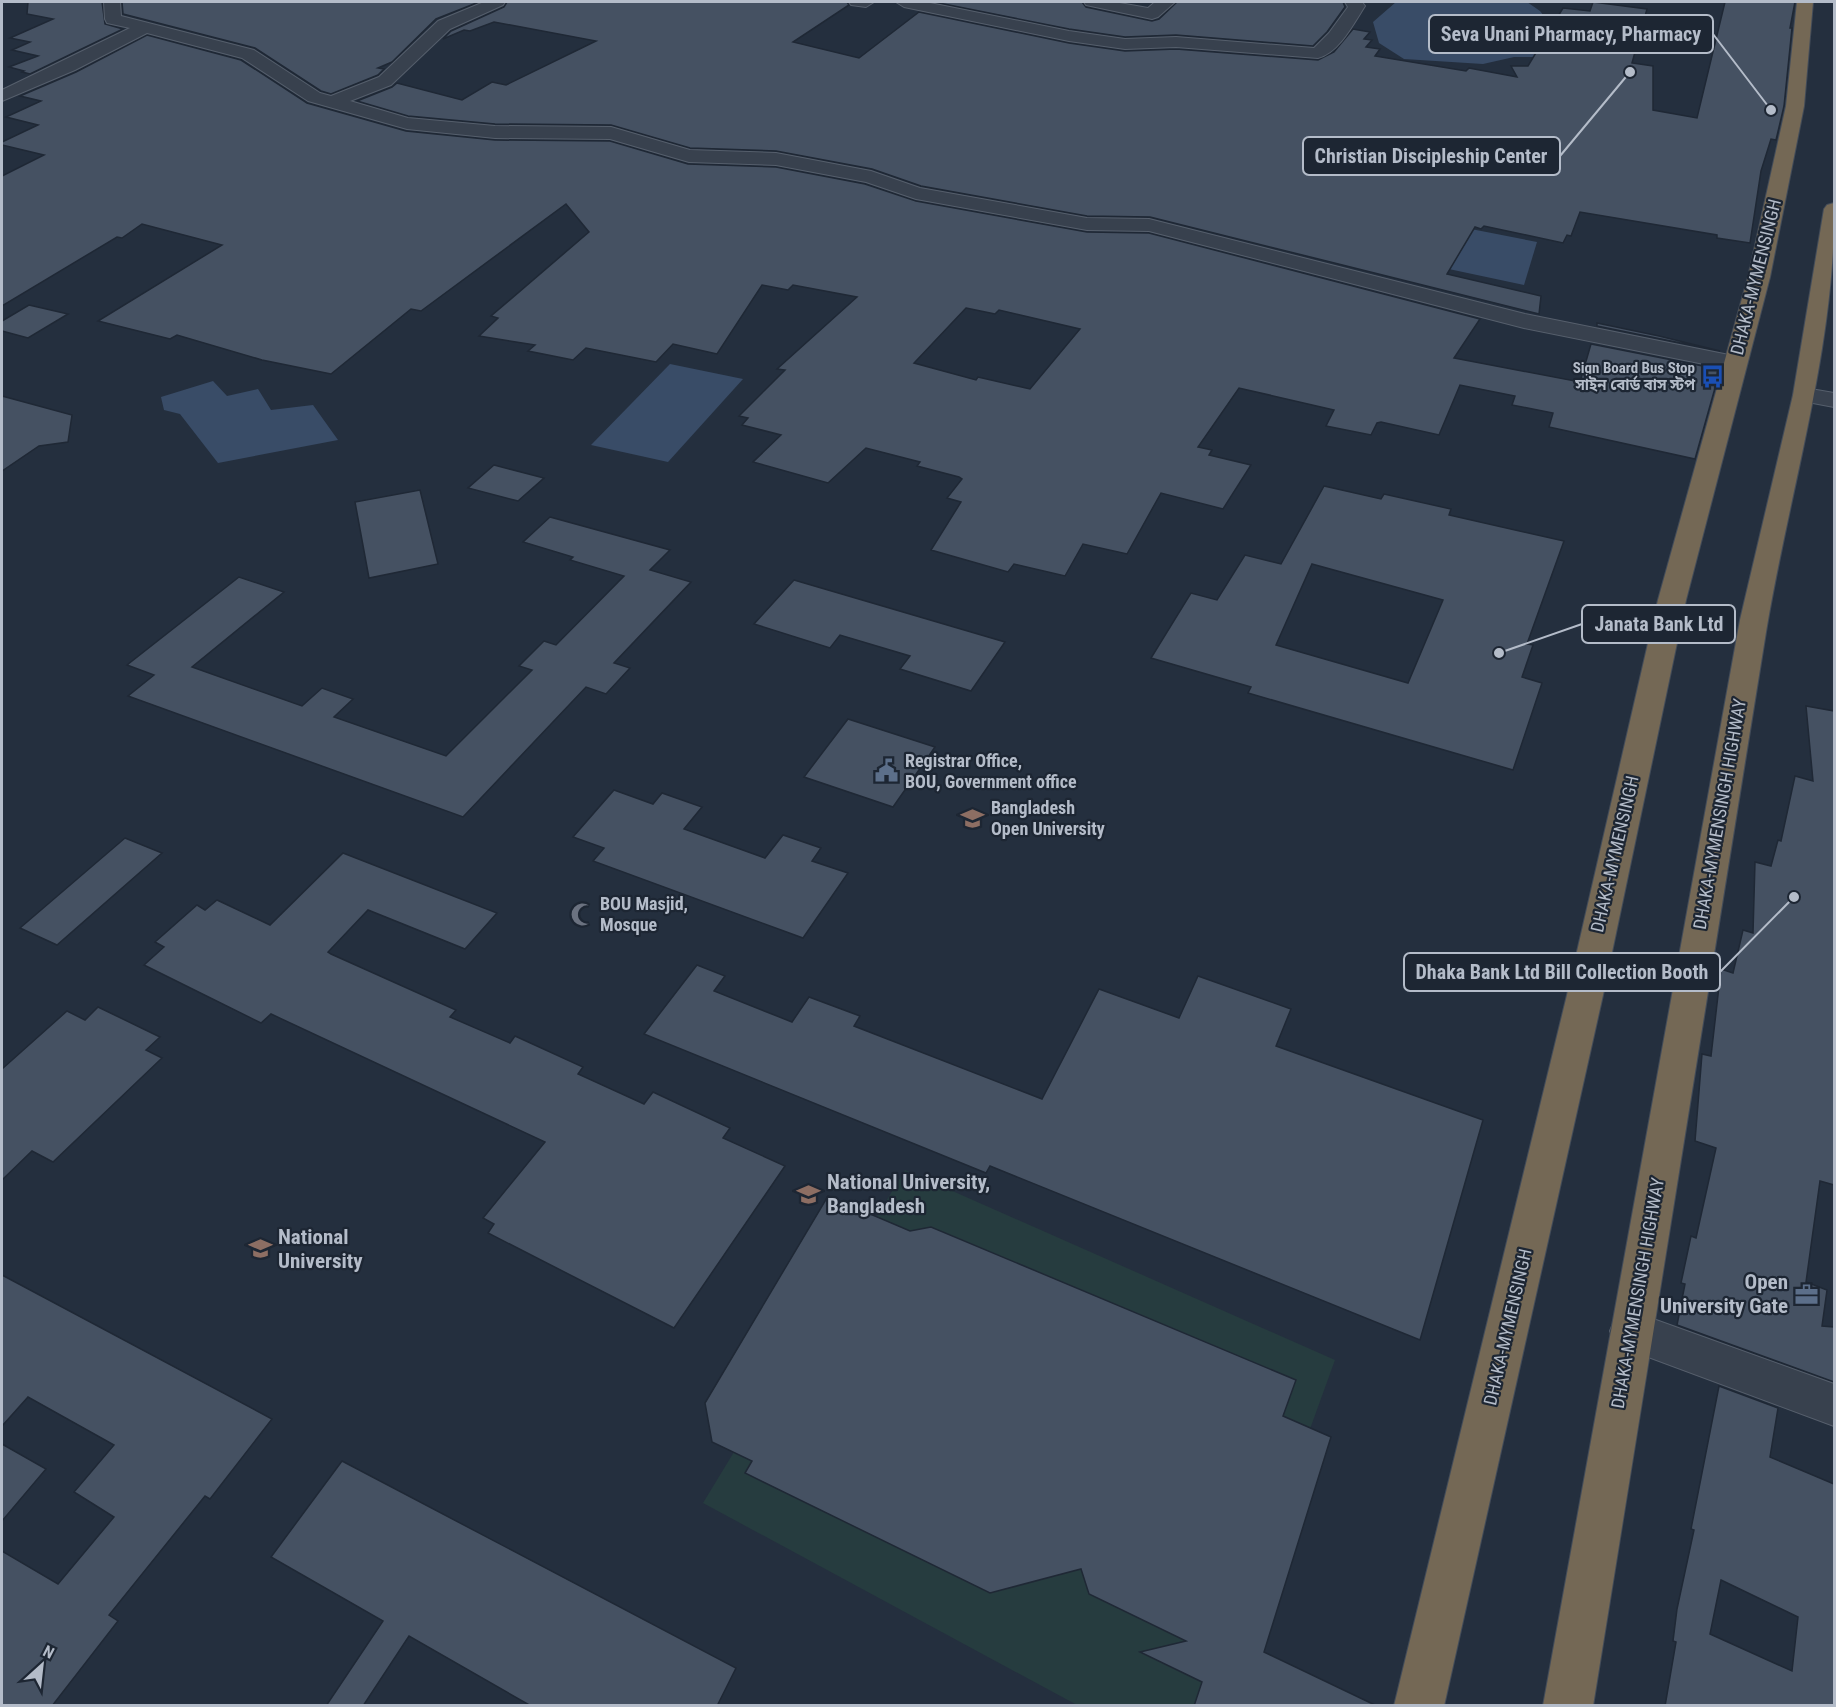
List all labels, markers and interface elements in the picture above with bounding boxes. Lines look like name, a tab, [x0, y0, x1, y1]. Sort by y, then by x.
callout: Seva Unani Pharmacy, Pharmacy	[1429, 15, 1713, 53]
text: Seva Unani Pharmacy, Pharmacy	[1441, 22, 1701, 46]
callout: Christian Discipleship Center	[1303, 137, 1560, 175]
text: Christian Discipleship Center	[1315, 144, 1548, 168]
street label: DHAKA-MYMENSINGH	[1726, 197, 1785, 357]
place label: Sign Board Bus Stop সাইন বোর্ড বাস স্টপ	[1573, 359, 1696, 394]
bus stop icon: Sign Board Bus Stop সাইন বোর্ড বাস স্টপ	[1700, 364, 1726, 390]
callout: Janata Bank Ltd	[1582, 605, 1735, 643]
text: Janata Bank Ltd	[1595, 612, 1723, 636]
street label: DHAKA-MYMENSINGH HIGHWAY	[1689, 696, 1750, 931]
place label: Registrar Office, BOU, Government office	[905, 750, 1077, 792]
public building icon: Registrar Office, BOU, Government office	[874, 758, 900, 784]
street label: DHAKA-MYMENSINGH	[1586, 774, 1643, 934]
place label: Bangladesh Open University	[991, 797, 1105, 839]
school or university icon: Bangladesh Open University	[960, 805, 986, 831]
place label: BOU Masjid, Mosque	[600, 893, 688, 935]
mosque icon: BOU Masjid, Mosque	[569, 901, 595, 927]
callout: Dhaka Bank Ltd Bill Collection Booth	[1404, 953, 1720, 991]
text: Dhaka Bank Ltd Bill Collection Booth	[1416, 960, 1708, 984]
place label: National University, Bangladesh	[827, 1170, 990, 1218]
street label: DHAKA-MYMENSINGH HIGHWAY	[1607, 1175, 1668, 1410]
school or university icon: National University, Bangladesh	[796, 1181, 822, 1207]
place label: National University	[278, 1225, 363, 1273]
school or university icon: National University	[247, 1236, 273, 1262]
street label: DHAKA-MYMENSINGH	[1479, 1247, 1536, 1407]
place label: Open University Gate	[1660, 1270, 1788, 1318]
office icon: Open University Gate	[1793, 1281, 1819, 1307]
north arrow	[12, 1635, 72, 1695]
text: N	[40, 1641, 57, 1663]

